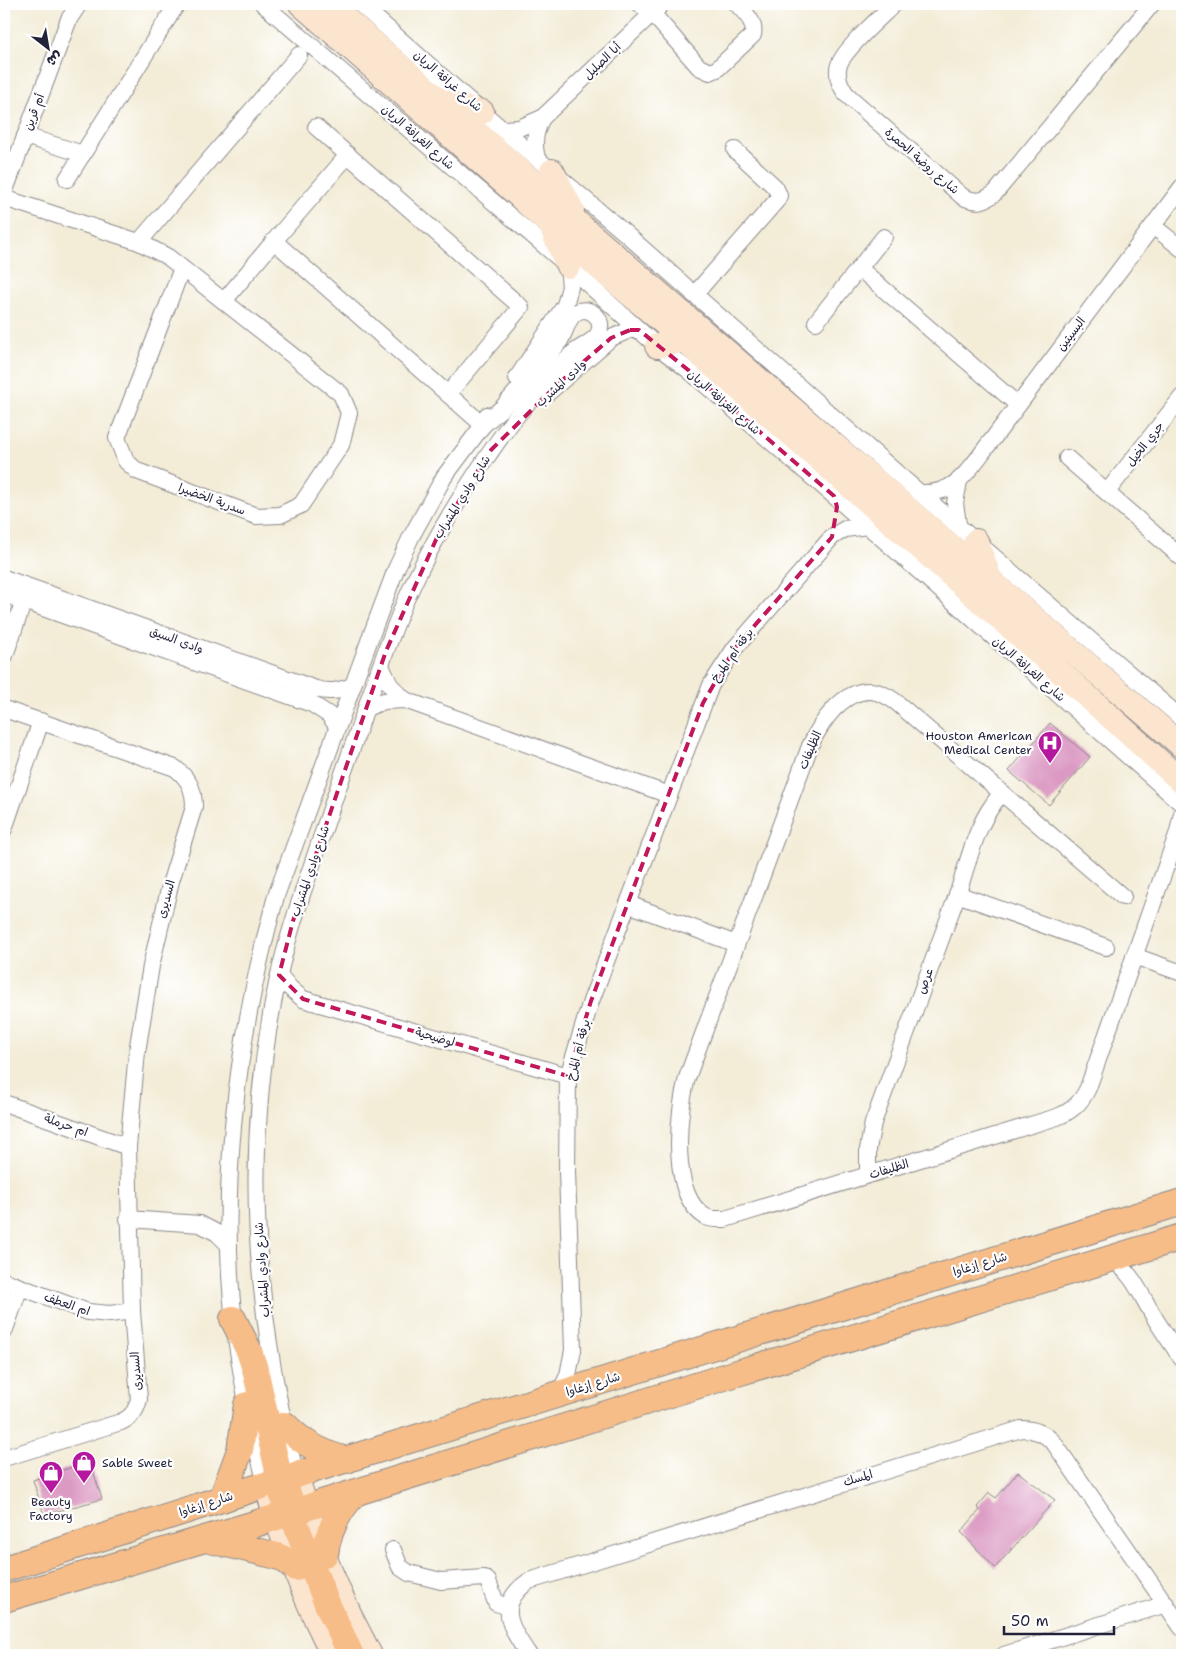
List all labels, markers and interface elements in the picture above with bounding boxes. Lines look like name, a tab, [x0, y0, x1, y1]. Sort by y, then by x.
north arrow	[22, 22, 72, 72]
street label: أبا الصليل	[580, 39, 624, 83]
text: ش	[43, 47, 66, 71]
street label: شارع غرافة الريان	[410, 47, 486, 116]
street label: أم قرين	[20, 91, 49, 133]
street label: شارع الغرافة الريان	[378, 101, 458, 174]
street label: شارع روضة الحمرة	[881, 124, 963, 198]
street label: البسيتين	[1053, 314, 1089, 354]
street label: وادى المشرب	[532, 356, 590, 410]
street label: شارع الغرافة الريان	[684, 366, 764, 439]
street label: جري الخيل	[1123, 418, 1168, 470]
street label: شارع وادي المشراب	[430, 452, 495, 542]
street label: سدرية الخضيرا	[176, 479, 248, 519]
street label: وادى السيق	[148, 623, 206, 657]
street label: برقة أم المرخ	[707, 625, 758, 686]
street label: شارع الغرافة الريان	[989, 633, 1069, 706]
street label: الظليفات	[795, 728, 825, 772]
place label: Houston American Medical Center	[925, 728, 1032, 758]
hospital icon: Houston American Medical Center	[1037, 730, 1063, 764]
street label: شارع وادي المشراب	[287, 823, 334, 919]
street label: السديرى	[153, 878, 179, 920]
street label: عرص	[913, 966, 937, 996]
street label: برقة أم المرخ	[562, 1018, 595, 1083]
street label: لوضيحية	[413, 1024, 457, 1050]
street label: ام حرملة	[41, 1110, 90, 1141]
street label: الظليفات	[867, 1155, 911, 1183]
street label: شارع وادي المشراب	[251, 1222, 274, 1318]
street label: شارع إزغاوا	[951, 1248, 1009, 1281]
street label: ام العطف	[42, 1289, 92, 1320]
street label: السديرى	[127, 1351, 145, 1391]
street label: شارع إزغاوا	[564, 1368, 622, 1401]
shop icon: Sable Sweet	[71, 1450, 97, 1484]
place label: Sable Sweet	[102, 1455, 173, 1471]
shop icon: Beauty Factory	[38, 1460, 64, 1494]
street label: المسك	[841, 1466, 875, 1490]
street label: شارع إزغاوا	[177, 1488, 235, 1521]
place label: Beauty Factory	[29, 1494, 73, 1524]
scale bar	[1004, 1604, 1114, 1636]
text: 50 m	[1011, 1611, 1049, 1631]

